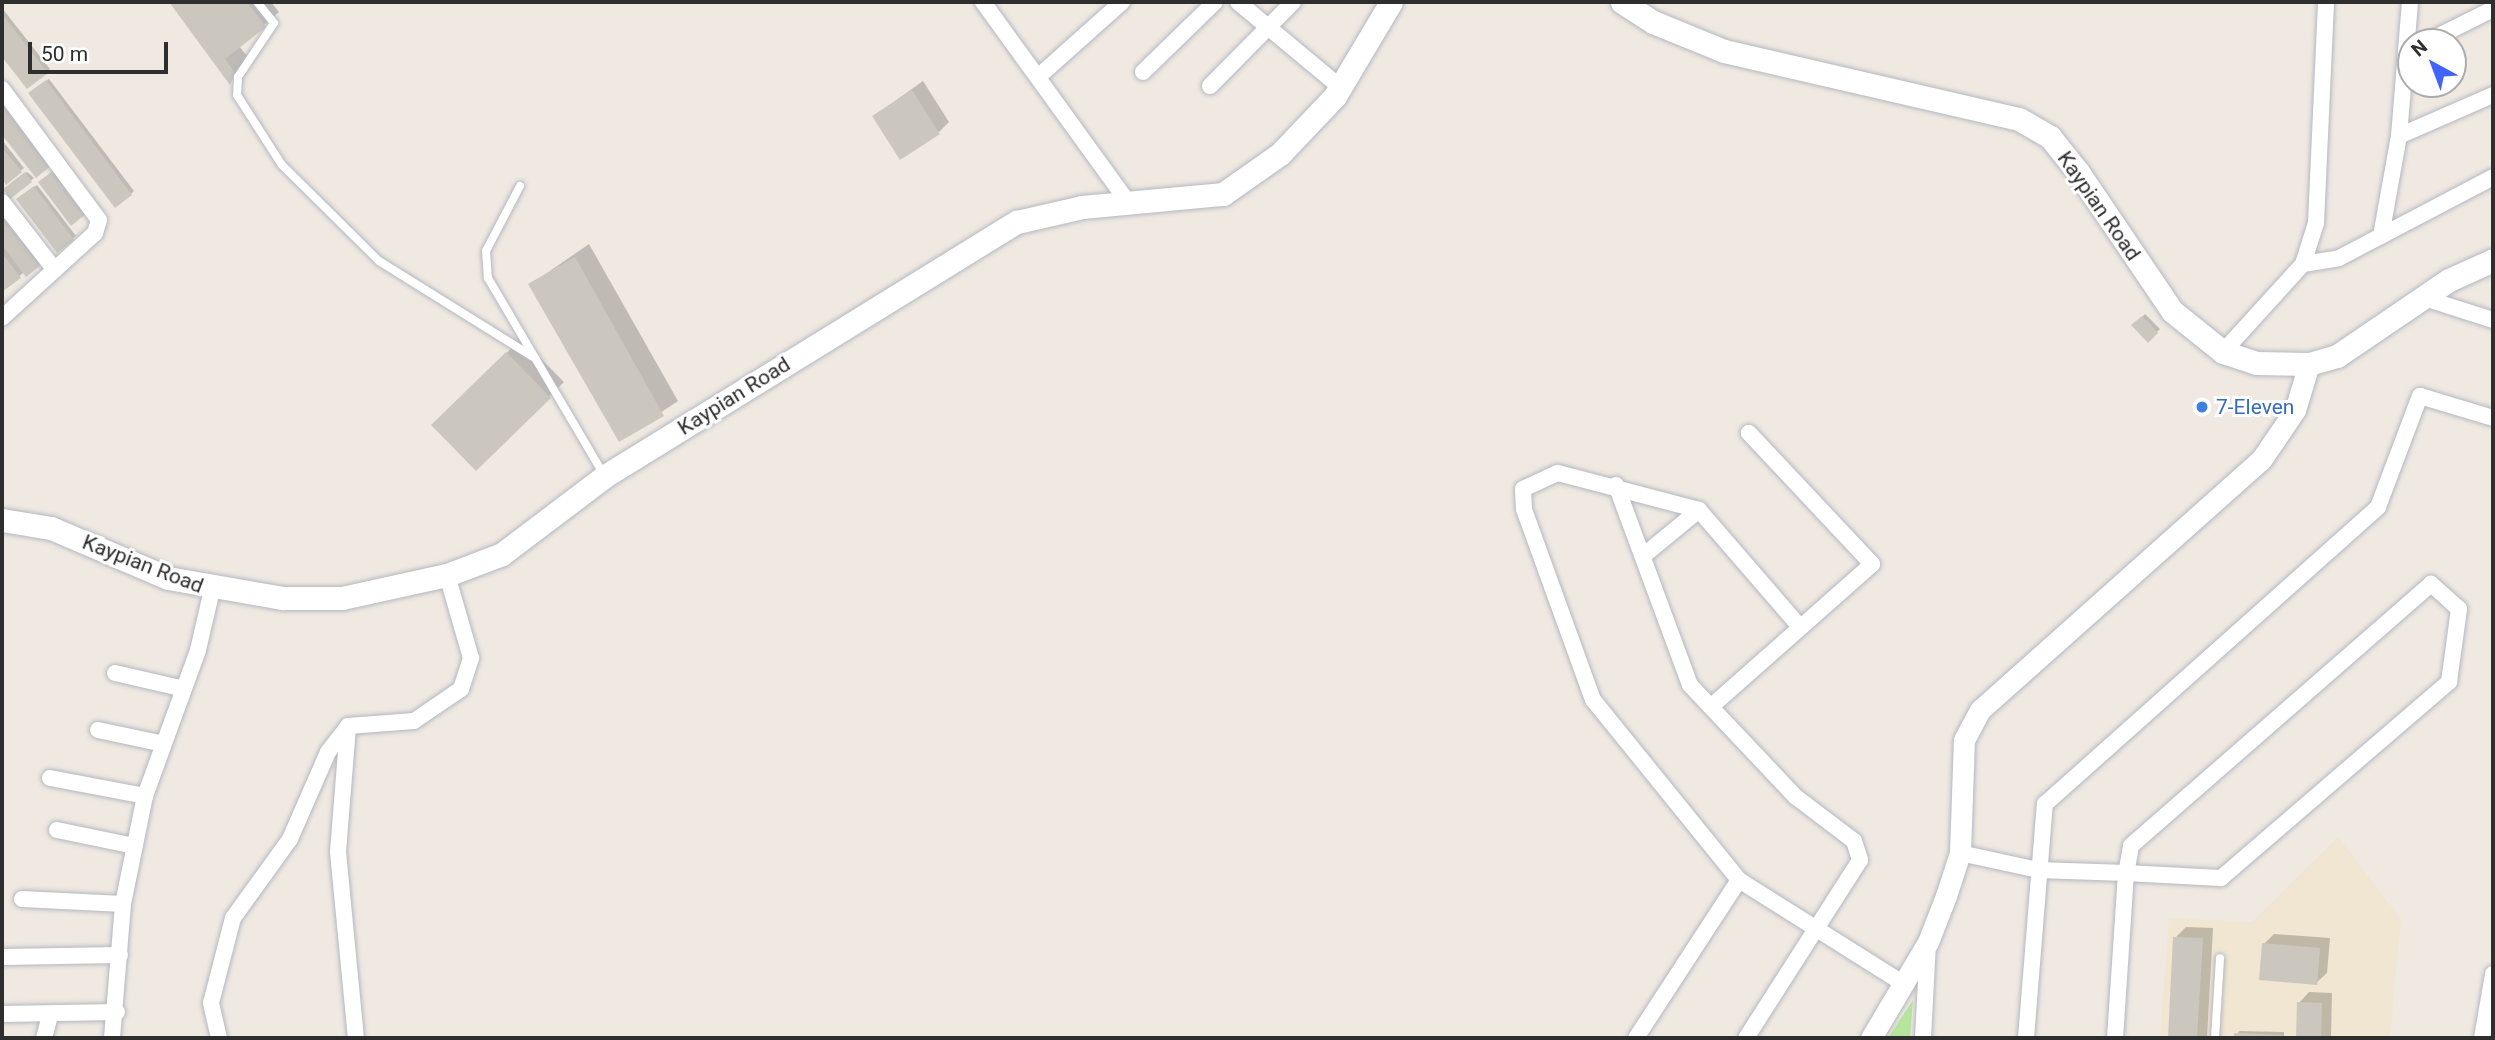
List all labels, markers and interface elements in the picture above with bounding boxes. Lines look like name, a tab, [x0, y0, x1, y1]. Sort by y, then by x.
scale bar	[32, 28, 172, 72]
north arrow	[2397, 28, 2467, 98]
text: N	[2407, 35, 2432, 61]
text: 50 m	[41, 42, 88, 66]
street label: Kaypian Road	[2052, 146, 2146, 266]
street label: Kaypian Road	[673, 351, 795, 441]
place label: 7-Eleven	[2216, 394, 2294, 420]
marker: 7-Eleven	[2194, 399, 2210, 415]
street label: Kaypian Road	[79, 529, 207, 599]

